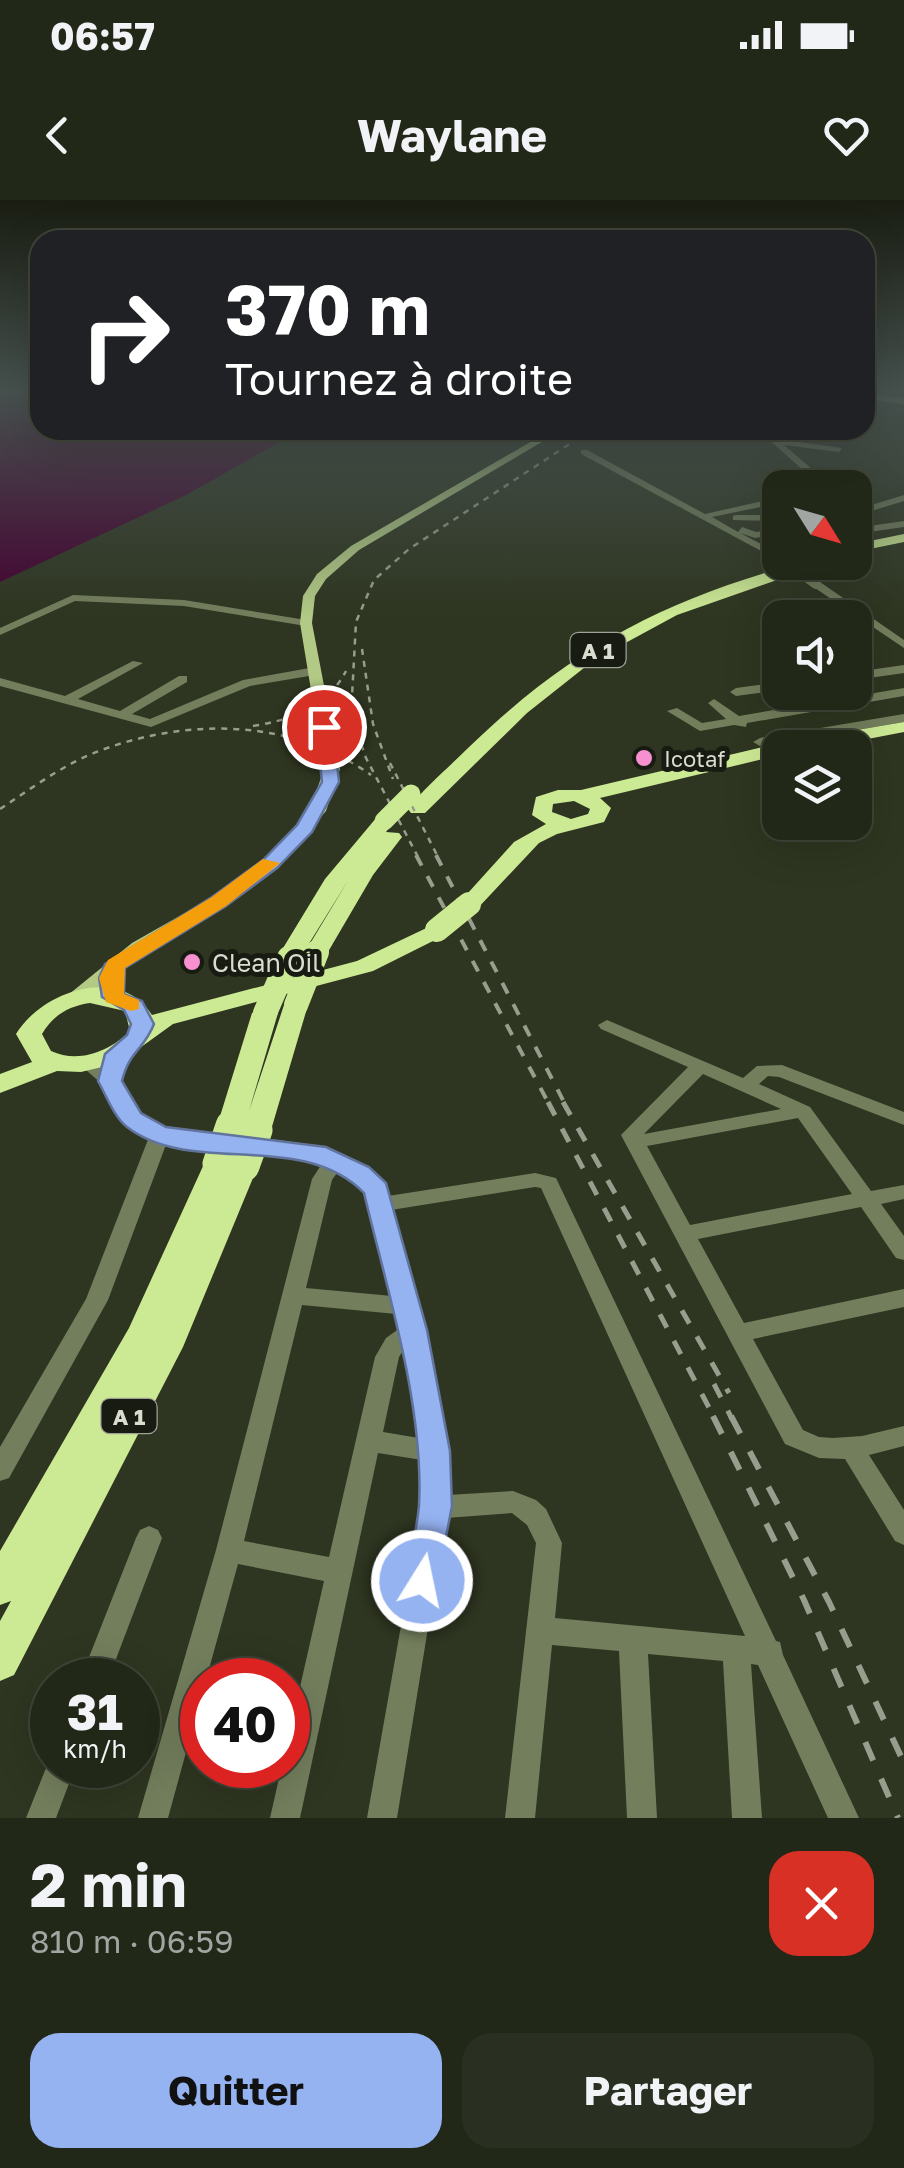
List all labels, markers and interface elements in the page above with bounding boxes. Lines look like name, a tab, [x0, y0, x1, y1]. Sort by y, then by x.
text: 06:57	[50, 13, 155, 58]
icon: back	[30, 108, 85, 163]
text: Waylane	[357, 108, 547, 162]
icon: heart	[819, 108, 874, 163]
text: 370 m	[225, 266, 430, 350]
icon: right	[60, 270, 190, 400]
text: Tournez à droite	[225, 351, 573, 405]
north arrow	[762, 470, 872, 580]
map controls	[762, 470, 872, 840]
button: sound	[762, 600, 872, 710]
road number: A 1	[570, 633, 626, 667]
pin	[282, 685, 367, 770]
icon: arrive	[297, 700, 352, 755]
button: layers	[762, 730, 872, 840]
place label: Icotaf	[664, 745, 725, 772]
marker: Icotaf	[633, 747, 655, 769]
place label: Clean Oil	[212, 947, 320, 978]
marker: Clean Oil	[181, 951, 203, 973]
road number: A 1	[102, 1399, 156, 1433]
position arrow	[370, 1529, 474, 1633]
speed limit sign: 40	[180, 1658, 310, 1788]
text: 31	[67, 1681, 123, 1741]
text: km/h	[63, 1733, 127, 1764]
text: 2 min	[30, 1848, 187, 1920]
button: close	[769, 1851, 874, 1956]
text: 810 m · 06:59	[30, 1922, 234, 1960]
button: Quitter	[30, 2033, 442, 2148]
button: Partager	[462, 2033, 874, 2148]

